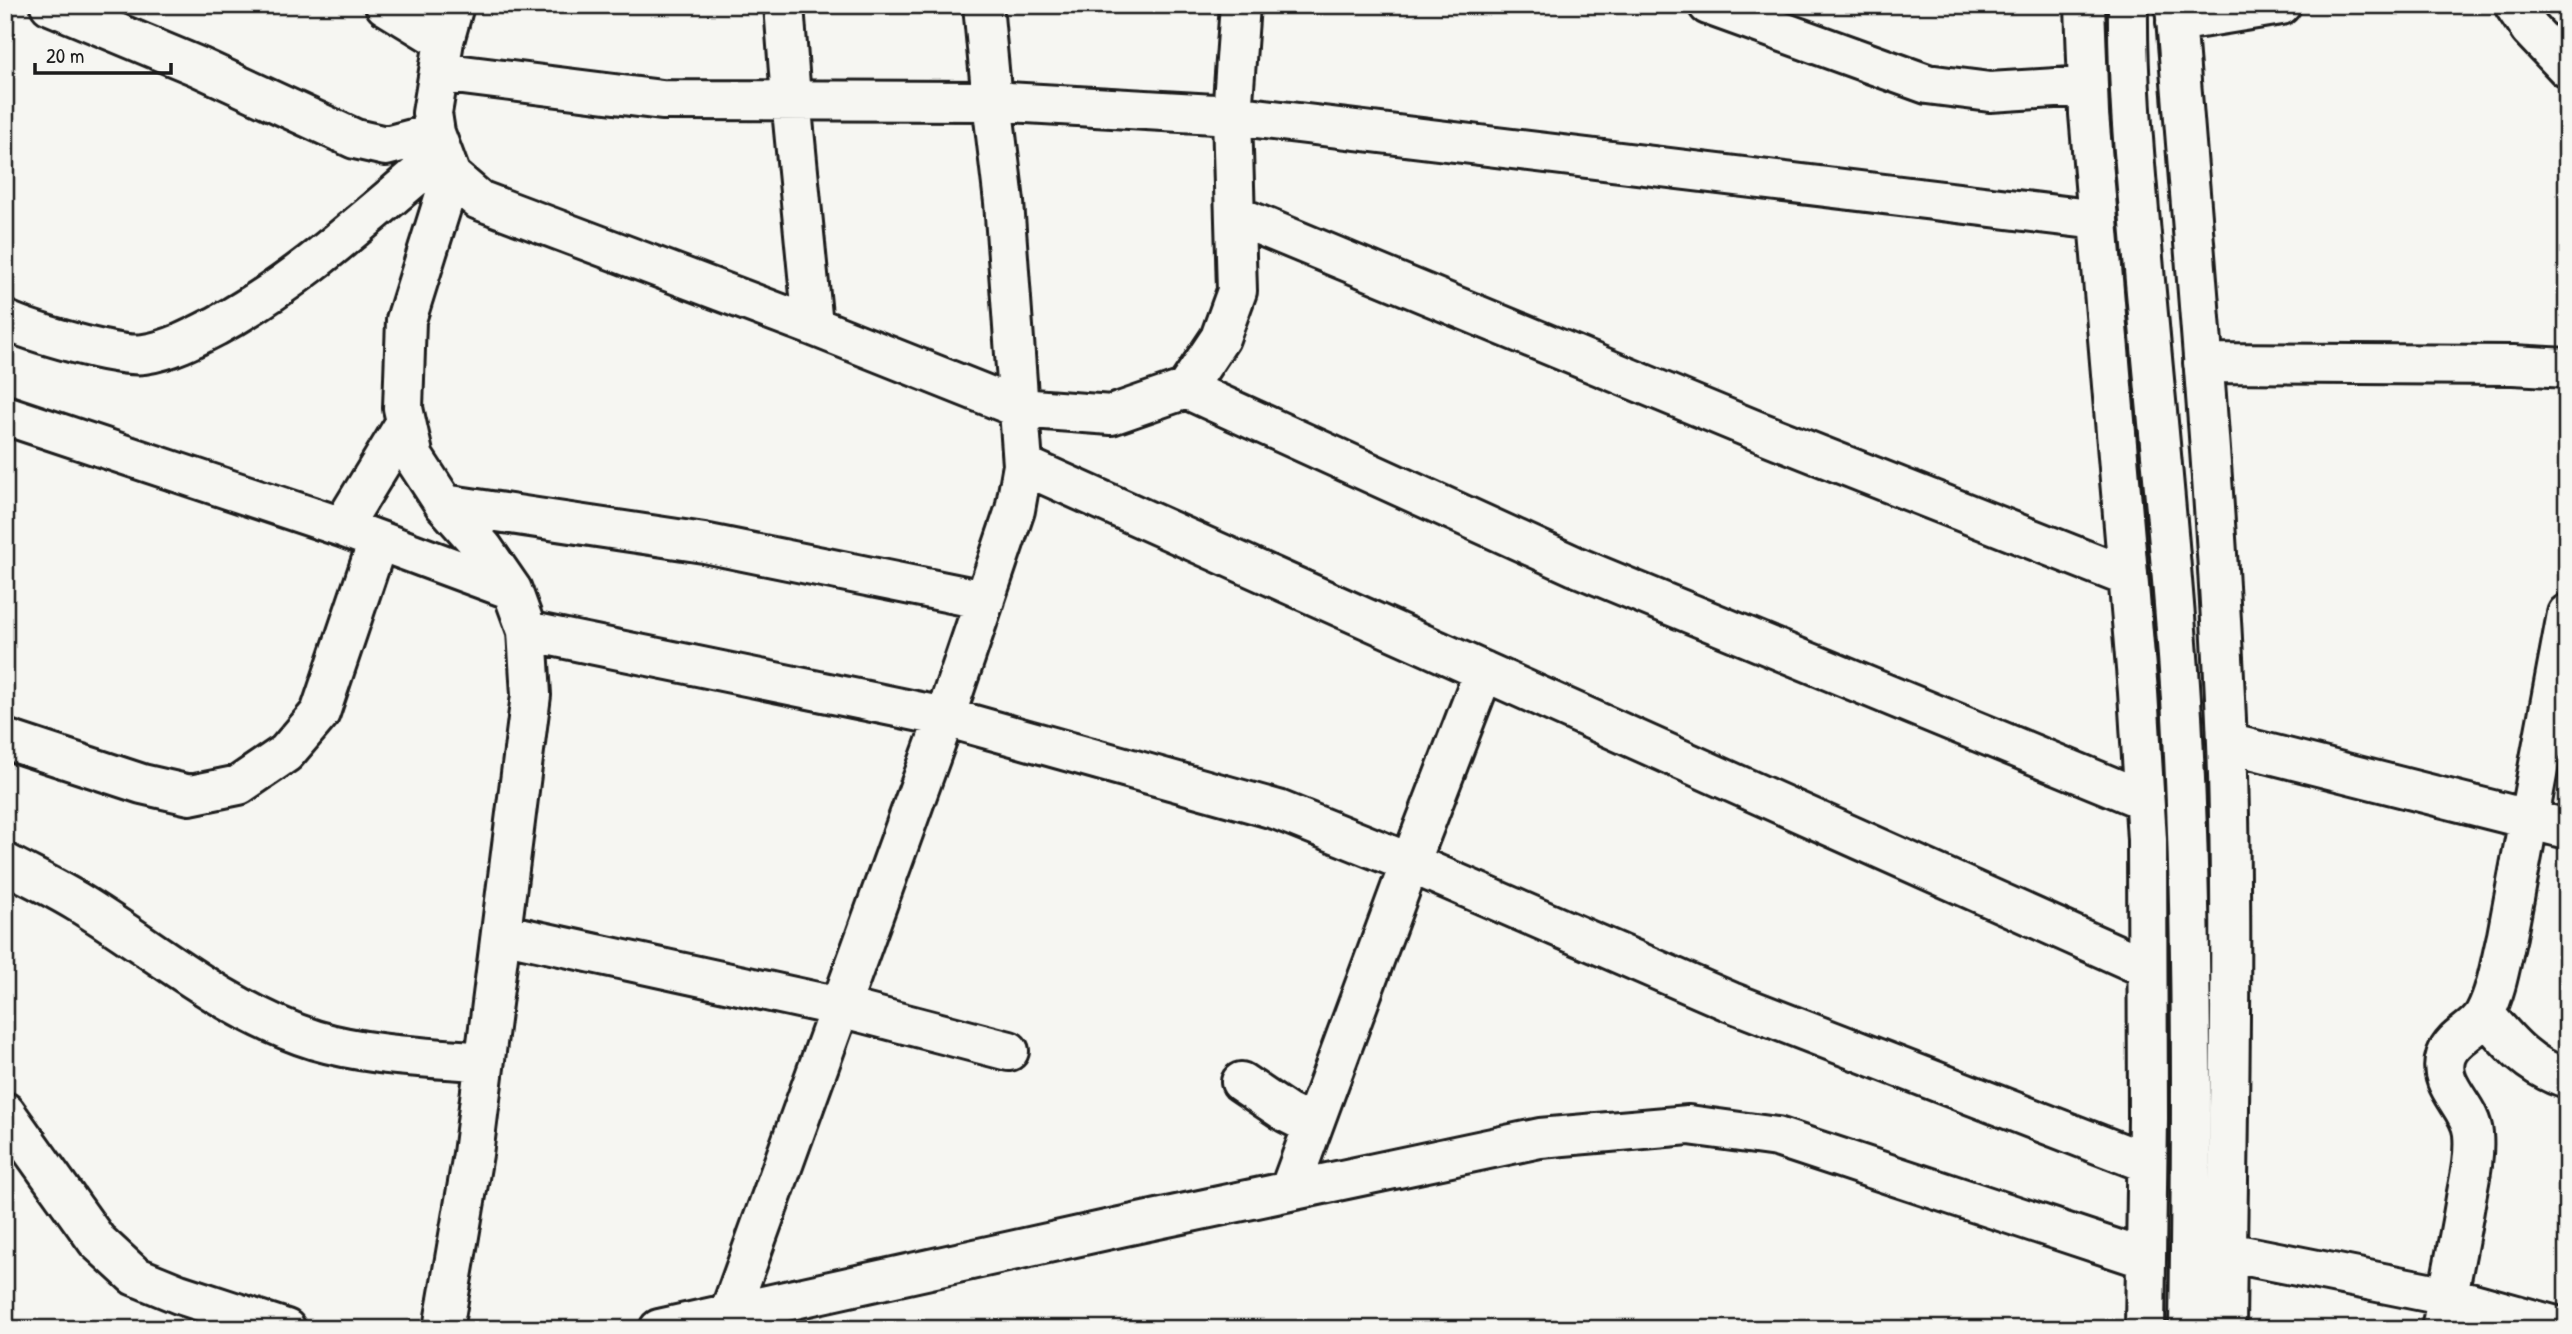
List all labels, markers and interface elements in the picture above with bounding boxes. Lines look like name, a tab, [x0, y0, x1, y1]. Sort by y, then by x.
scale bar	[35, 32, 172, 76]
text: 20 m	[46, 41, 84, 70]

